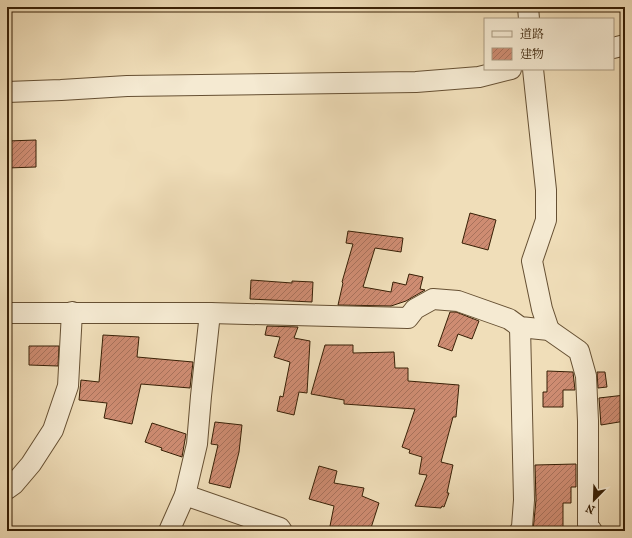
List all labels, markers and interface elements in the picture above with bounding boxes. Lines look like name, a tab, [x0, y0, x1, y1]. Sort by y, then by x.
legend	[484, 18, 614, 70]
text: 道路	[520, 27, 544, 41]
text: 建物	[520, 47, 544, 61]
north arrow	[574, 480, 614, 520]
text: N	[583, 501, 597, 516]

